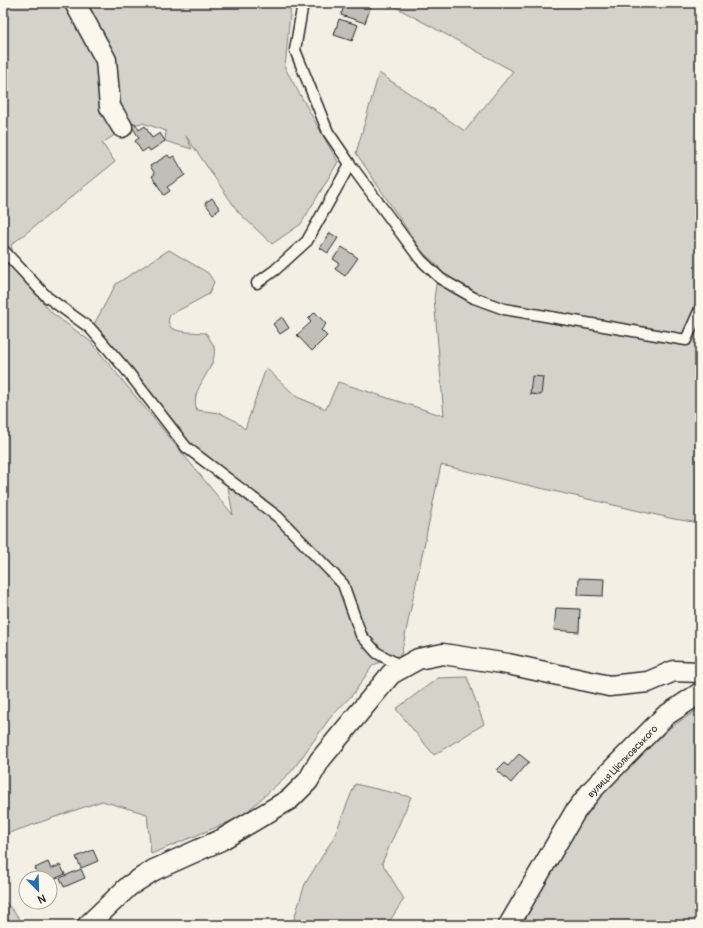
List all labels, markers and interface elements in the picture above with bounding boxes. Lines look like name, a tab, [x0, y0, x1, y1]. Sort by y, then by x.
street label: вулиця Ціолковського	[585, 723, 661, 800]
north arrow	[18, 870, 58, 910]
text: N	[35, 891, 48, 906]

